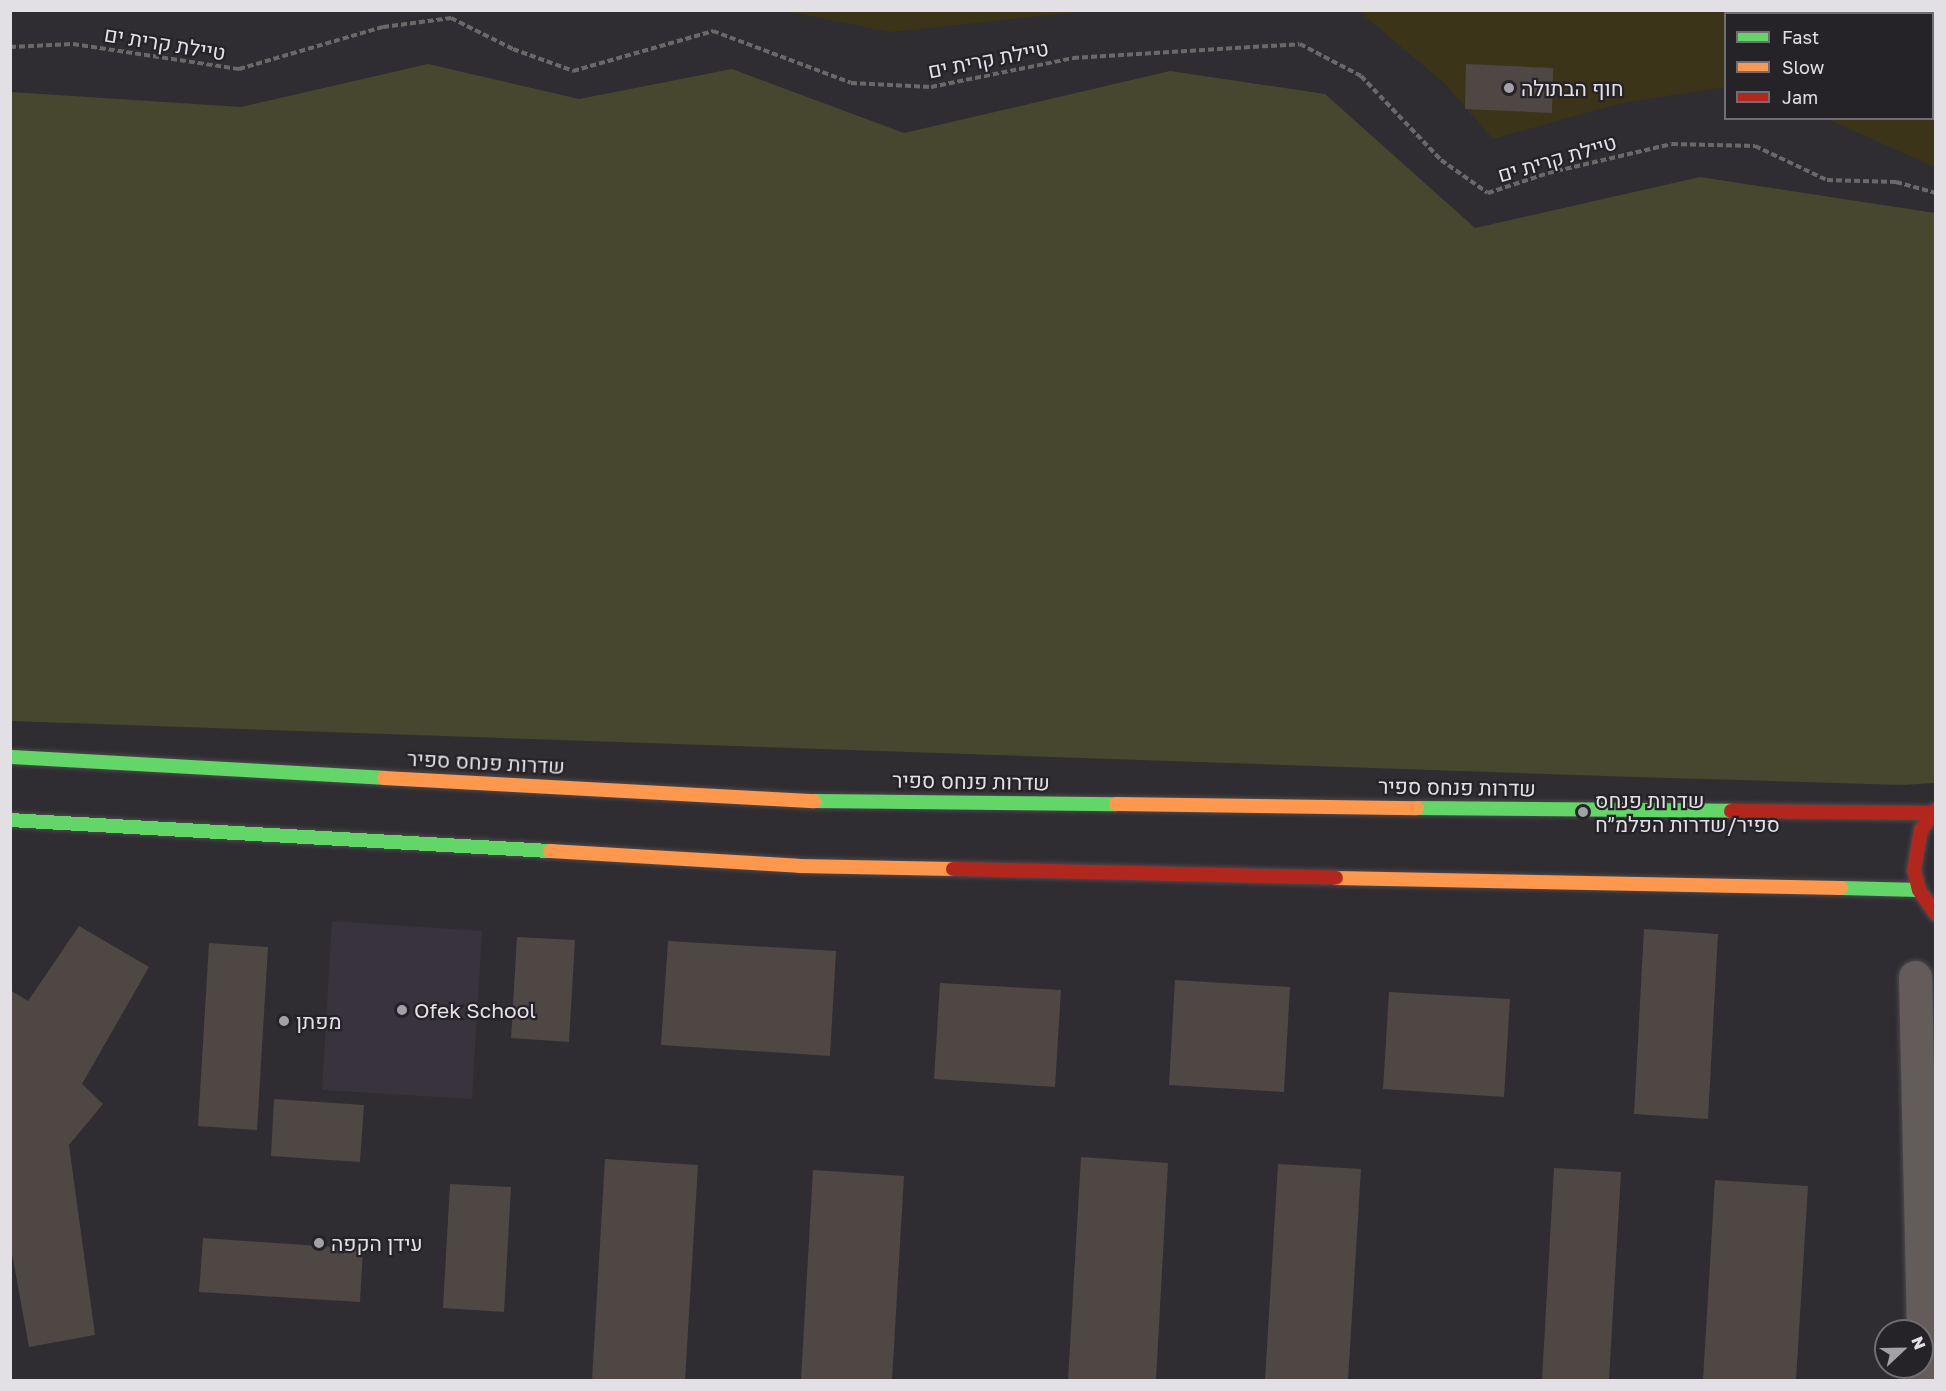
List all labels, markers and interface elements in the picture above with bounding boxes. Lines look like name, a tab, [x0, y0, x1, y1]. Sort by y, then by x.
legend	[1724, 12, 1934, 120]
street label: טיילת קרית ים	[103, 21, 227, 65]
text: Fast	[1782, 26, 1819, 48]
street label: טיילת קרית ים	[925, 35, 1051, 83]
text: Slow	[1782, 56, 1824, 78]
place label: חוף הבתולה	[1521, 75, 1623, 101]
marker: חוף הבתולה	[1502, 81, 1516, 95]
text: Jam	[1782, 86, 1818, 108]
street label: טיילת קרית ים	[1495, 129, 1619, 187]
street label: שדרות פנחס ספיר	[407, 745, 565, 779]
street label: שדרות פנחס ספיר	[892, 767, 1050, 795]
street label: שדרות פנחס ספיר	[1378, 773, 1536, 801]
place label: שדרות פנחס ספיר/שדרות הפלמ״ח	[1595, 787, 1780, 837]
marker: שדרות פנחס ספיר/שדרות הפלמ״ח	[1576, 805, 1590, 819]
place label: Ofek School	[414, 997, 536, 1023]
marker: Ofek School	[395, 1003, 409, 1017]
place label: מפתן	[296, 1008, 342, 1034]
marker: מפתן	[277, 1014, 291, 1028]
place label: עידן הקפה	[331, 1230, 423, 1256]
marker: עידן הקפה	[312, 1236, 326, 1250]
north arrow	[1874, 1319, 1934, 1379]
text: N	[1907, 1334, 1930, 1352]

